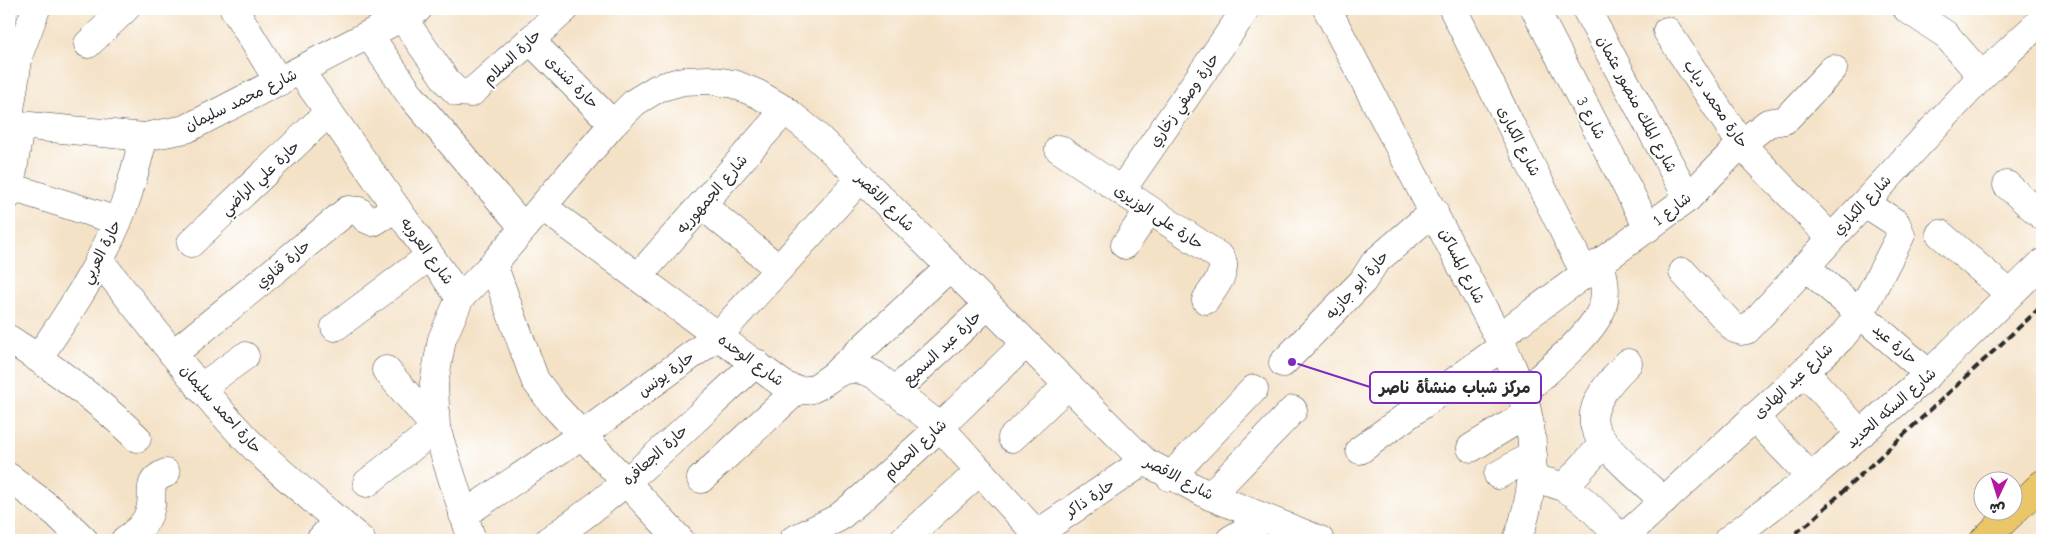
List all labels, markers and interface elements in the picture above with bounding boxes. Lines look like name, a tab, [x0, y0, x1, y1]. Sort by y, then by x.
street label: حارة السلام	[479, 26, 546, 90]
street label: شارع الملك منصور عثمان	[1592, 33, 1681, 176]
street label: حارة وصفي زخاري	[1145, 50, 1226, 153]
street label: حارة شندى	[542, 52, 602, 112]
street label: حارة محمد دياب	[1680, 56, 1752, 152]
street label: شارع محمد سليمان	[182, 65, 300, 136]
street label: شارع 3	[1572, 94, 1609, 143]
street label: شارع الكبارى	[1493, 103, 1544, 179]
street label: حارة علي الراضي	[217, 137, 306, 222]
street label: شارع الجمهوريه	[673, 151, 752, 238]
street label: شارع الاقصر	[850, 168, 918, 236]
street label: شارع الكباري	[1829, 171, 1896, 240]
street label: حارة على الوزيرى	[1111, 181, 1207, 254]
street label: شارع 1	[1649, 189, 1695, 230]
street label: شارع العروبه	[396, 214, 457, 289]
street label: حارة العربي	[77, 217, 128, 289]
street label: شارع المساكن	[1434, 225, 1489, 307]
street label: حارة قناوي	[252, 236, 315, 294]
street label: حارة ابو جازيه	[1322, 247, 1392, 323]
street label: حارة عبد السميع	[899, 307, 986, 390]
street label: حارة عيد	[1869, 320, 1921, 368]
street label: شارع الوحده	[714, 330, 787, 391]
street label: شارع عبد الهادى	[1750, 340, 1837, 423]
street label: حارة يونس	[634, 347, 698, 401]
street label: حارة احمد سليمان	[177, 361, 265, 457]
street label: شارع السكه الحديد	[1842, 364, 1940, 453]
callout: مركز شباب منشأة ناصر	[1370, 372, 1541, 403]
text: مركز شباب منشأة ناصر	[1377, 377, 1531, 397]
street label: شارع الحمام	[880, 415, 952, 484]
street label: حارة الجعافره	[619, 421, 691, 489]
street label: شارع الاقصر	[1140, 452, 1217, 505]
north arrow	[1974, 472, 2024, 522]
street label: حارة ذاكر	[1060, 475, 1118, 522]
text: ش	[1989, 499, 2005, 517]

